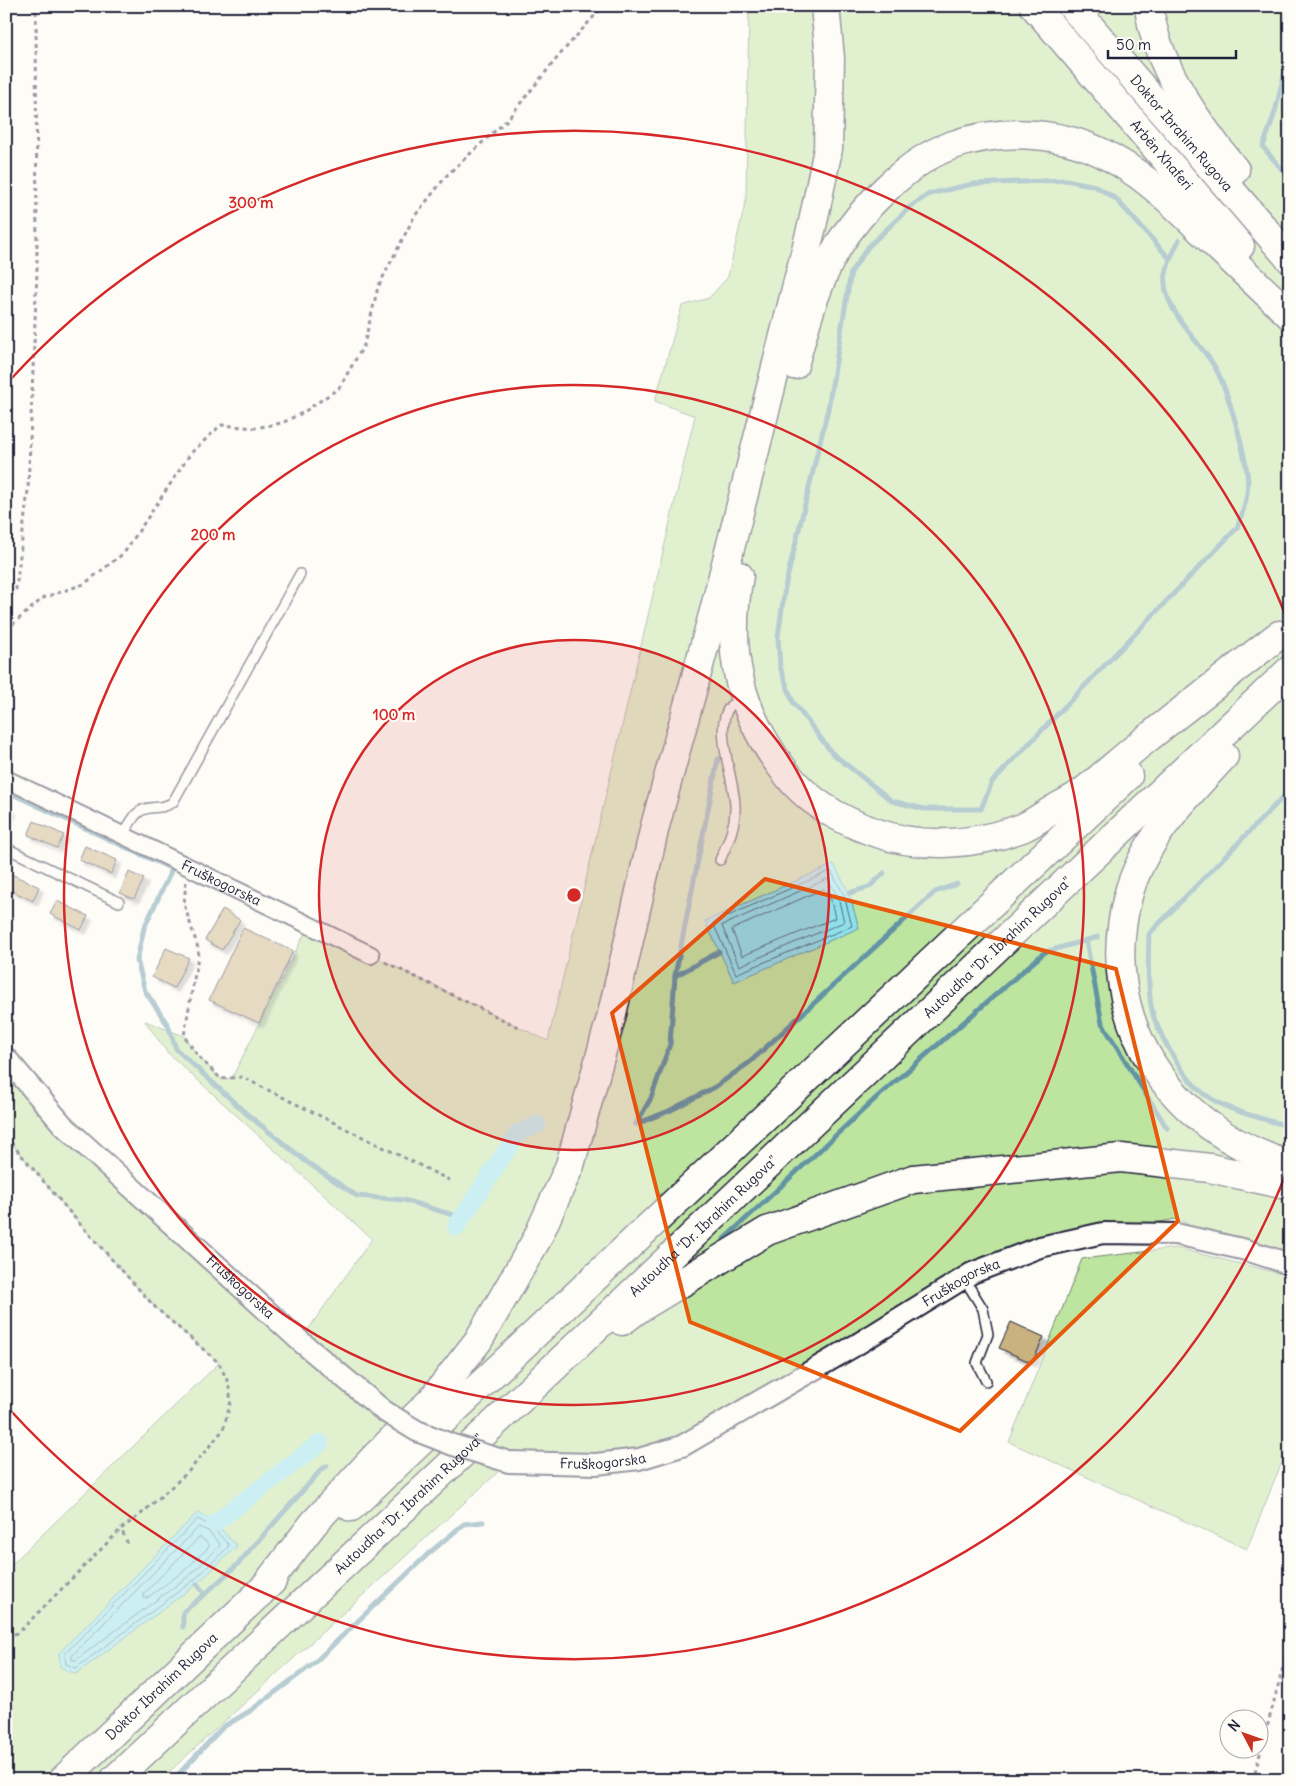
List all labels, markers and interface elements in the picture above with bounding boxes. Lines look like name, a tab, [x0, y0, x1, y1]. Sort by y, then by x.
scale bar	[1108, 28, 1236, 60]
text: 50 m	[1116, 35, 1151, 54]
street label: Doktor Ibrahim Rugova	[1126, 71, 1237, 195]
street label: Arbën Xhaferi	[1127, 116, 1197, 194]
text: 300 m	[229, 193, 274, 212]
text: 200 m	[191, 525, 235, 544]
text: 100 m	[373, 705, 415, 724]
street label: Fruškogorska	[179, 856, 264, 910]
street label: Autoudha "Dr. Ibrahim Rugova"	[919, 873, 1076, 1022]
centre of rings	[565, 886, 583, 904]
street label: Autoudha "Dr. Ibrahim Rugova"	[625, 1151, 781, 1300]
street label: Fruškogorska	[203, 1251, 278, 1322]
street label: Fruškogorska	[919, 1254, 1002, 1311]
street label: Autoudha "Dr. Ibrahim Rugova"	[330, 1429, 487, 1578]
street label: Fruškogorska	[560, 1448, 648, 1473]
street label: Doktor Ibrahim Rugova	[102, 1629, 221, 1744]
north arrow	[1218, 1708, 1268, 1758]
text: N	[1224, 1716, 1244, 1735]

